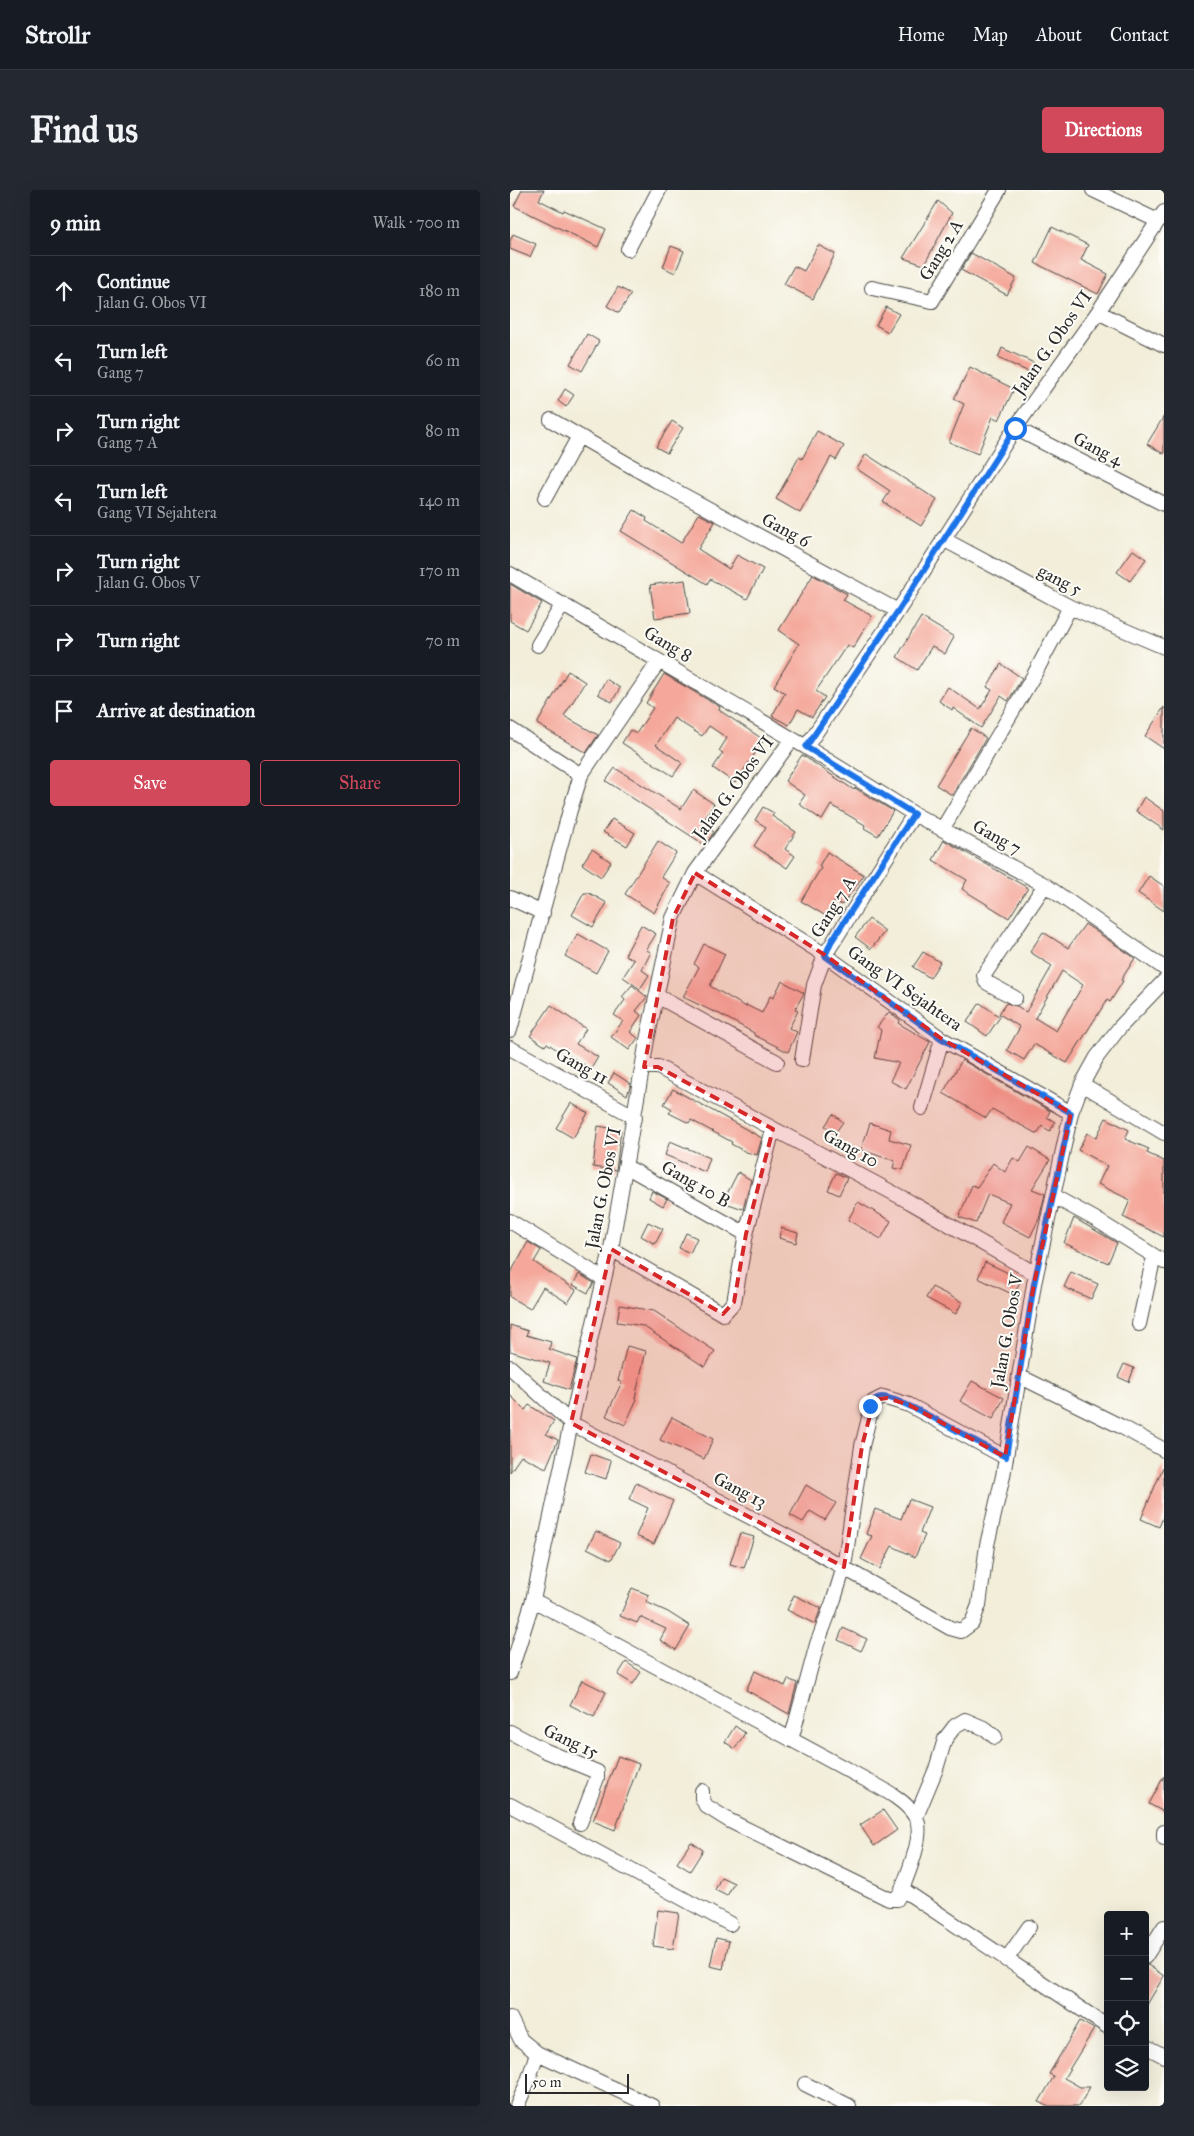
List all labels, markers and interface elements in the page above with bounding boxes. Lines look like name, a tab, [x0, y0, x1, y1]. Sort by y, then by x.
text: Strollr	[25, 20, 90, 50]
text: Home	[898, 24, 945, 46]
text: Map	[973, 24, 1008, 46]
text: About	[1036, 24, 1082, 46]
text: Contact	[1110, 24, 1169, 46]
button: Directions	[1042, 107, 1164, 153]
text: Find us	[30, 109, 138, 152]
text: 9 min	[50, 210, 101, 236]
text: Walk · 700 m	[373, 213, 460, 232]
street label: Gang 2 A	[914, 215, 969, 285]
text: Continue	[97, 270, 170, 293]
icon: ahead	[50, 277, 78, 305]
text: 180 m	[419, 281, 460, 300]
street label: Jalan G. Obos VI	[1006, 286, 1097, 402]
text: Jalan G. Obos VI	[97, 293, 207, 312]
text: Turn left	[97, 340, 167, 363]
icon: left	[50, 347, 78, 375]
text: 60 m	[426, 351, 460, 370]
text: Gang 7	[97, 363, 144, 382]
text: Turn right	[97, 410, 180, 433]
icon: right	[50, 417, 78, 445]
route start	[1004, 417, 1027, 440]
text: 80 m	[425, 421, 460, 440]
street label: Gang 4	[1069, 427, 1127, 472]
text: Gang 7 A	[97, 433, 158, 452]
text: Turn left	[97, 480, 167, 503]
icon: left	[50, 487, 78, 515]
text: 140 m	[419, 491, 460, 510]
text: Gang VI Sejahtera	[97, 503, 217, 522]
street label: Gang 6	[757, 508, 815, 553]
text: Turn right	[97, 550, 180, 573]
icon: right	[50, 557, 78, 585]
street label: gang 5	[1034, 560, 1086, 602]
text: 170 m	[419, 561, 460, 580]
text: Jalan G. Obos V	[97, 573, 200, 592]
street label: Gang 8	[639, 621, 696, 668]
icon: right	[50, 627, 78, 655]
text: Turn right	[97, 629, 180, 652]
text: 70 m	[425, 631, 460, 650]
icon: arrive	[50, 697, 78, 725]
text: Arrive at destination	[97, 699, 255, 722]
street label: Jalan G. Obos VI	[687, 731, 779, 847]
button: Save	[50, 760, 250, 806]
button: Share	[260, 760, 460, 806]
street label: Gang 7	[968, 815, 1025, 860]
street label: Gang 7 A	[806, 872, 861, 942]
street label: Gang VI Sejahtera	[843, 940, 967, 1037]
street label: Gang 11	[551, 1043, 612, 1090]
street label: Gang 10	[819, 1124, 883, 1173]
street label: Jalan G. Obos VI	[580, 1125, 627, 1253]
street label: Gang 10 B	[657, 1155, 734, 1213]
street label: Jalan G. Obos V	[986, 1271, 1029, 1392]
route end	[859, 1395, 882, 1418]
street label: Gang 13	[709, 1467, 770, 1514]
street label: Gang 15	[540, 1719, 603, 1764]
map controls	[1104, 1911, 1149, 2091]
button: +	[1104, 1911, 1149, 1956]
button: −	[1104, 1956, 1149, 2001]
button: locate	[1104, 2001, 1149, 2046]
button: layers	[1104, 2046, 1149, 2091]
scale bar	[525, 2071, 629, 2094]
text: 50 m	[532, 2074, 561, 2091]

